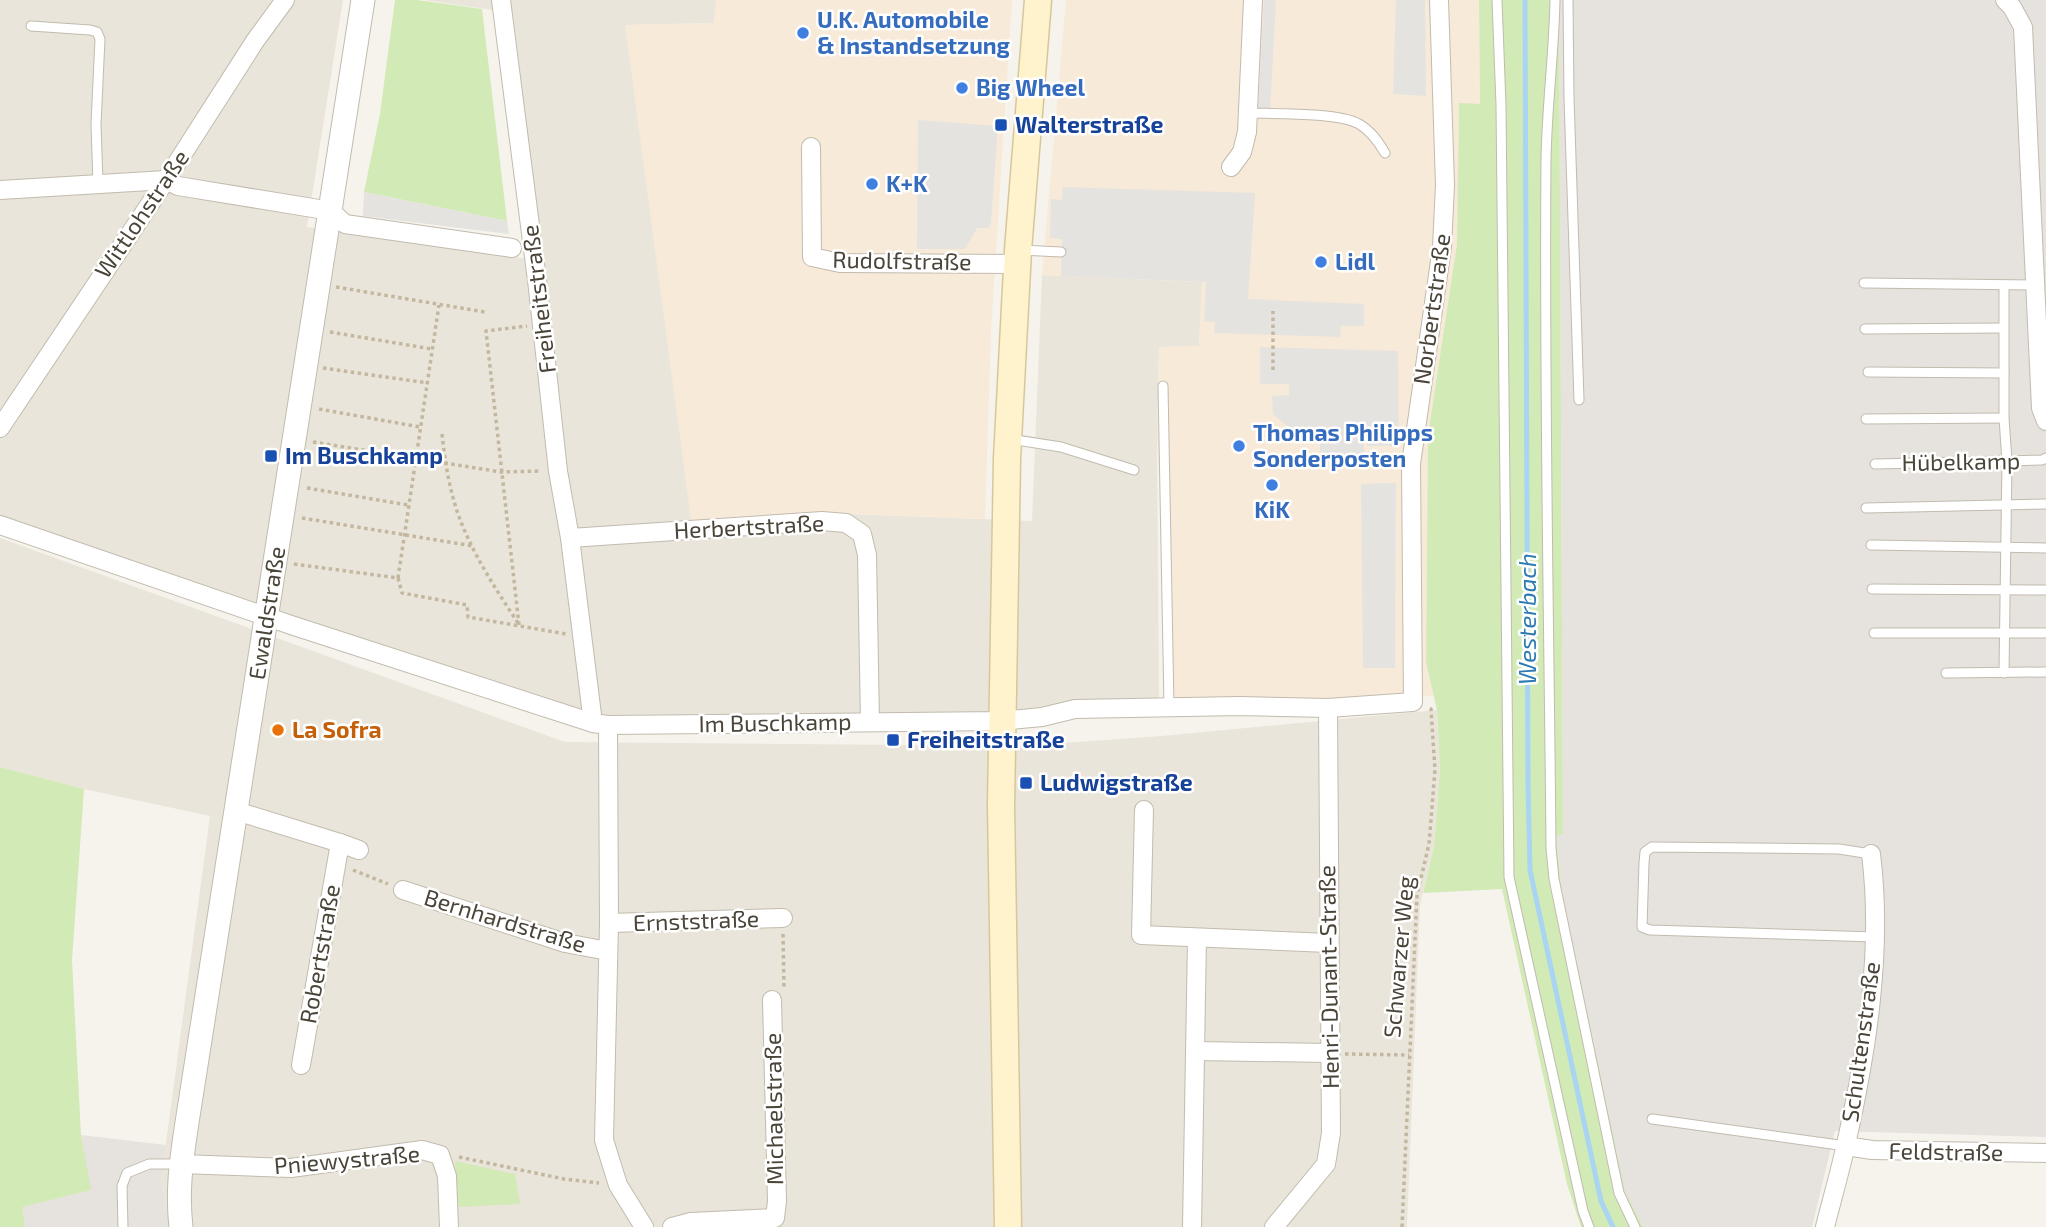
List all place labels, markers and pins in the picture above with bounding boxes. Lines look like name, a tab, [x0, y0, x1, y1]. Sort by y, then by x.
place label: U.K. Automobile & Instandsetzung	[817, 5, 1011, 59]
marker: U.K. Automobile & Instandsetzung	[795, 25, 811, 41]
place label: Big Wheel	[976, 73, 1085, 101]
marker: Big Wheel	[954, 80, 970, 96]
place label: Walterstraße	[1015, 110, 1164, 138]
marker: Walterstraße	[993, 117, 1009, 133]
place label: K+K	[886, 169, 928, 197]
marker: K+K	[864, 176, 880, 192]
place label: Lidl	[1335, 247, 1375, 275]
marker: Lidl	[1313, 254, 1329, 270]
place label: Thomas Philipps Sonderposten	[1253, 418, 1433, 472]
marker: Thomas Philipps Sonderposten	[1231, 438, 1247, 454]
place label: Im Buschkamp	[285, 441, 443, 469]
marker: Im Buschkamp	[263, 448, 279, 464]
marker: KiK	[1264, 477, 1280, 493]
place label: KiK	[1254, 495, 1290, 523]
place label: La Sofra	[292, 715, 382, 743]
marker: La Sofra	[270, 722, 286, 738]
place label: Freiheitstraße	[907, 725, 1065, 753]
marker: Freiheitstraße	[885, 732, 901, 748]
place label: Ludwigstraße	[1040, 768, 1193, 796]
marker: Ludwigstraße	[1018, 775, 1034, 791]

